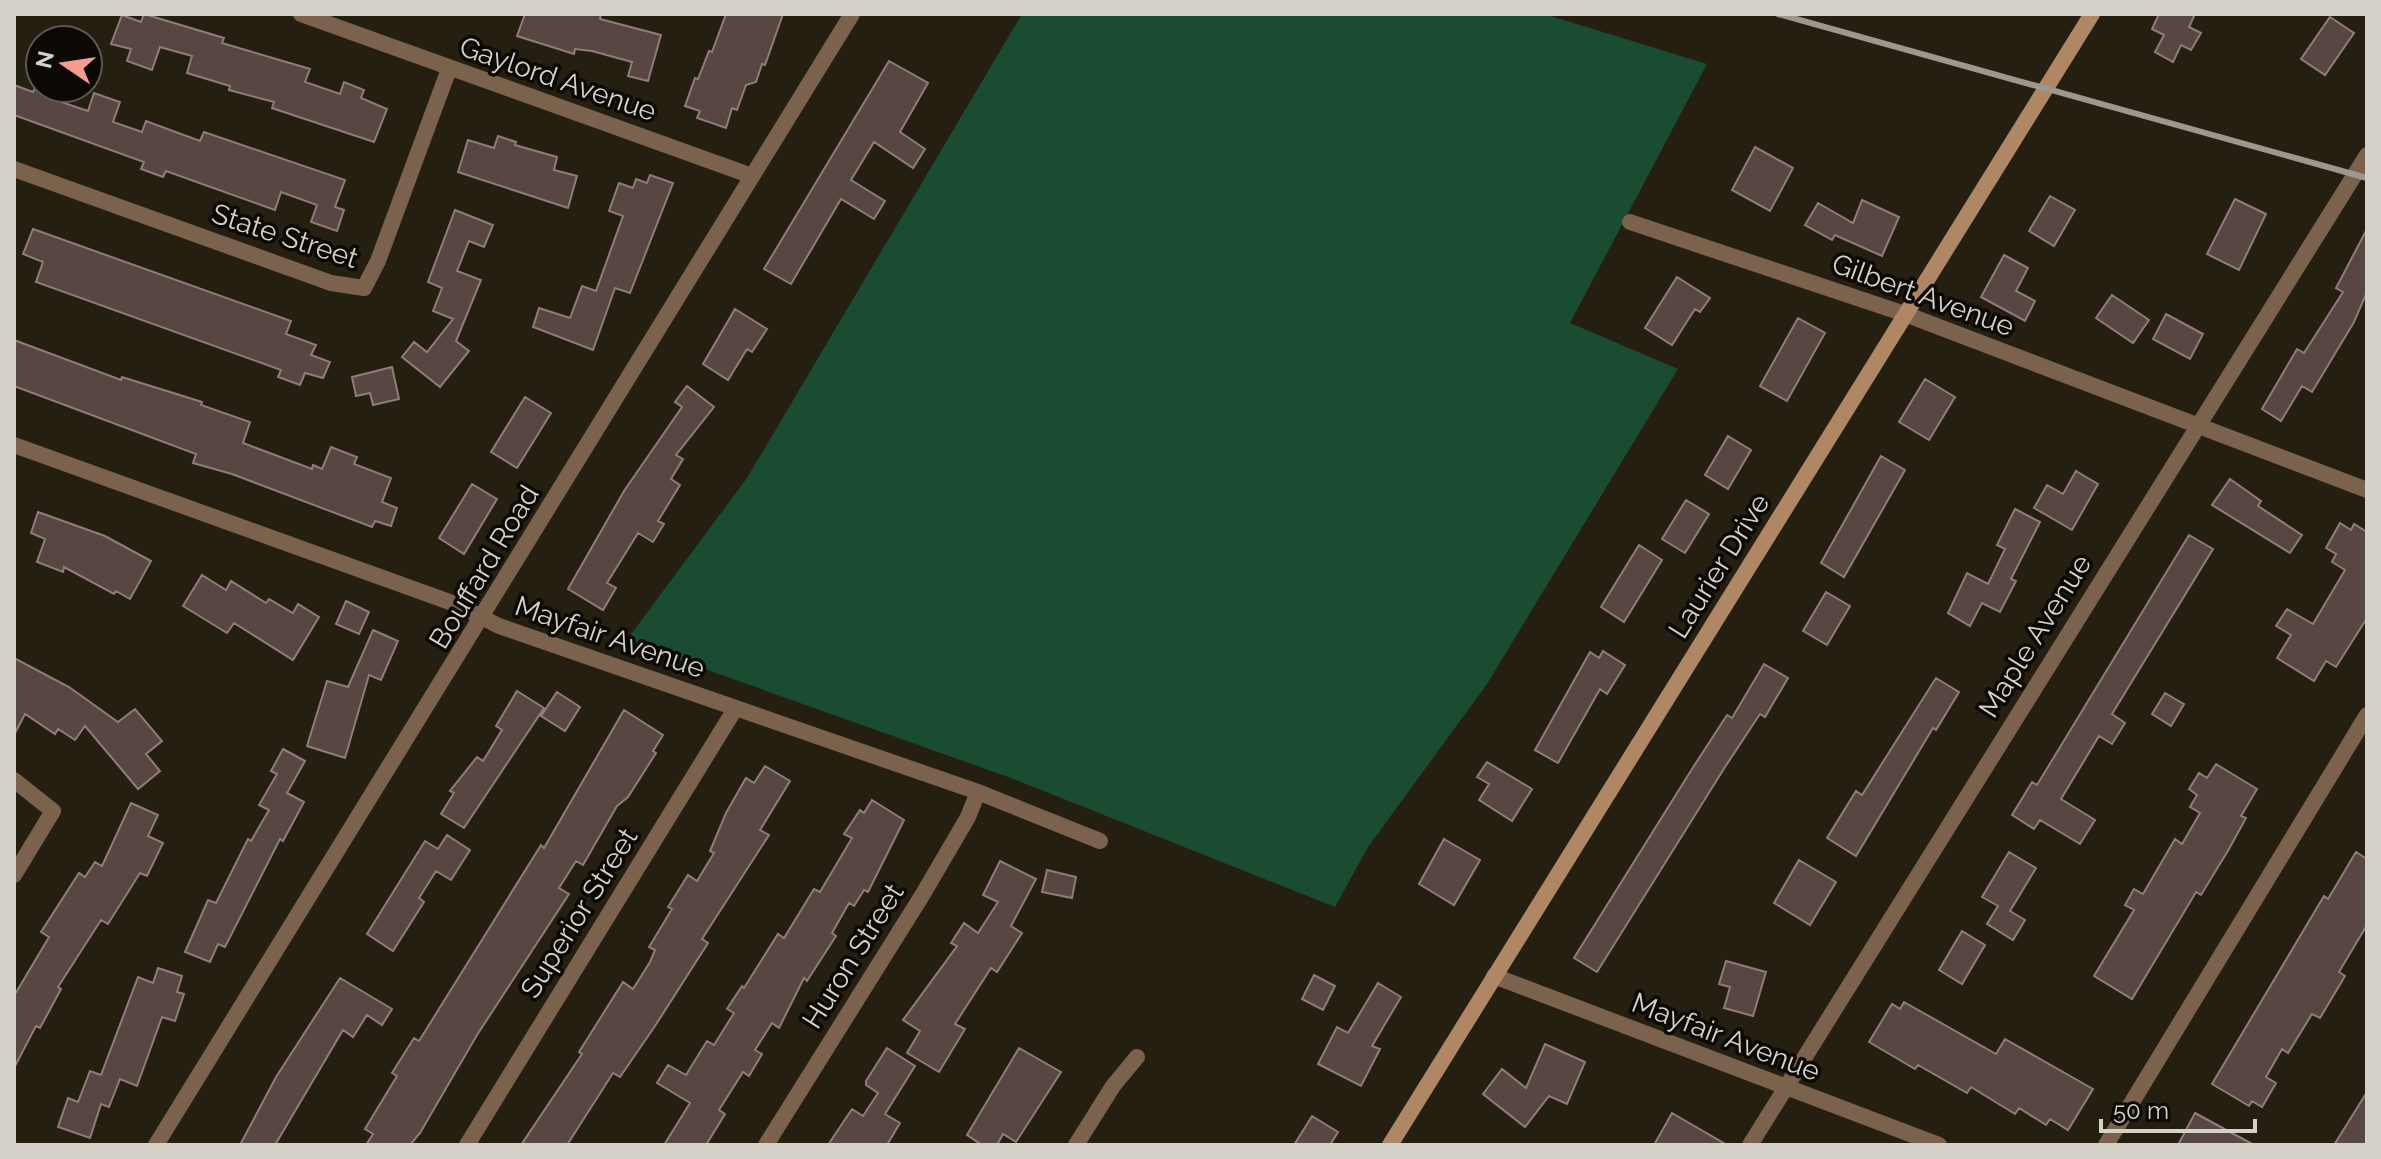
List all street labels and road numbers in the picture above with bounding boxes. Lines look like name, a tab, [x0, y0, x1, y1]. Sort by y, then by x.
street label: Gaylord Avenue	[455, 30, 661, 128]
street label: State Street	[208, 197, 363, 275]
street label: Gilbert Avenue	[1828, 247, 2018, 343]
street label: Bouffard Road	[422, 479, 546, 655]
street label: Laurier Drive	[1662, 488, 1776, 644]
street label: Maple Avenue	[1972, 549, 2098, 723]
street label: Mayfair Avenue	[511, 589, 709, 685]
street label: Superior Street	[514, 822, 645, 1004]
street label: Huron Street	[795, 877, 911, 1034]
street label: Mayfair Avenue	[1627, 986, 1825, 1088]

